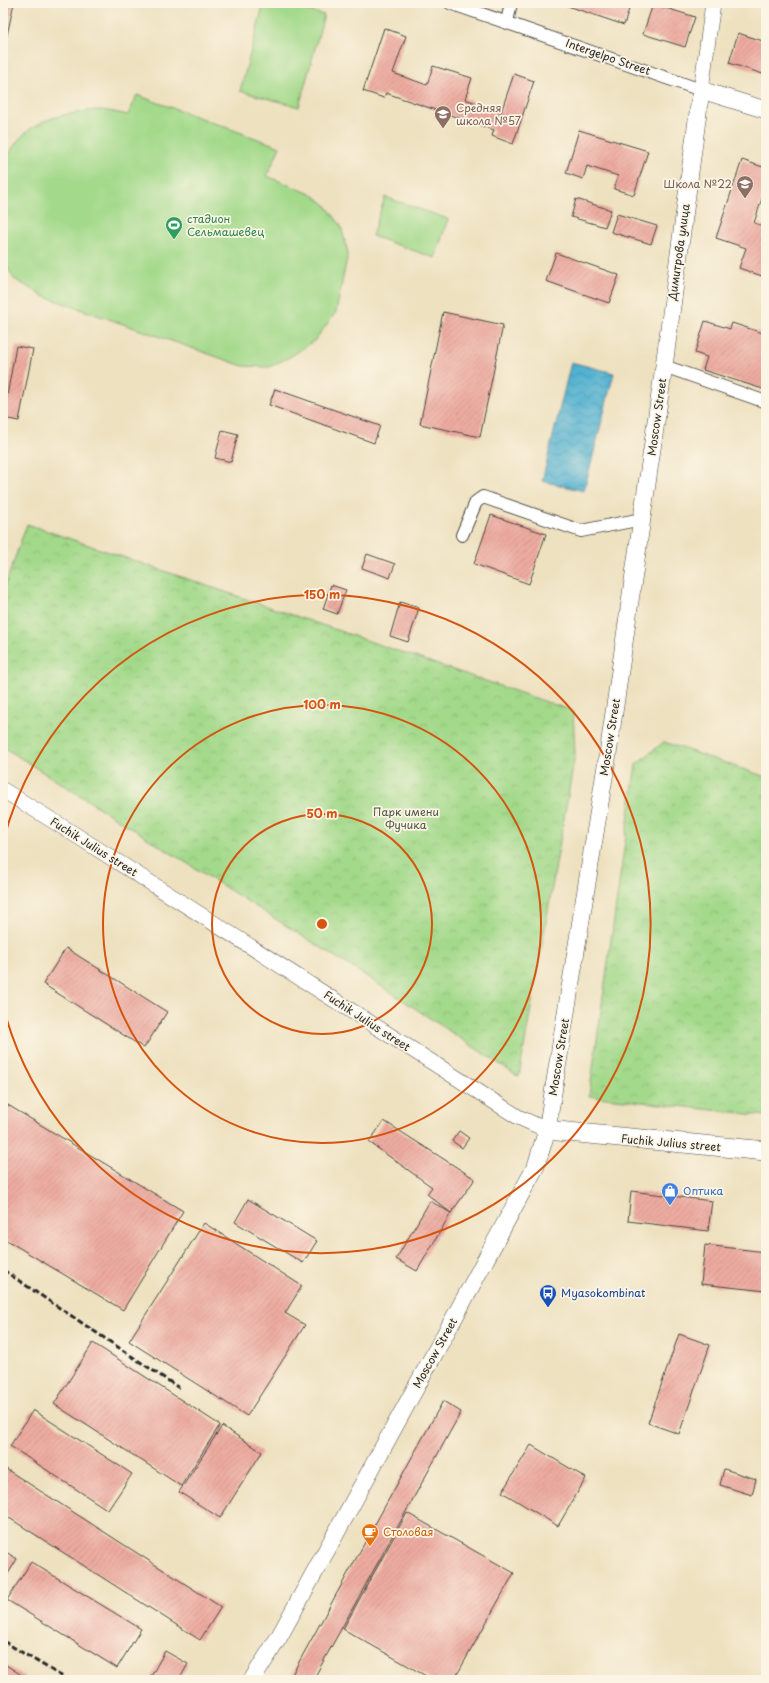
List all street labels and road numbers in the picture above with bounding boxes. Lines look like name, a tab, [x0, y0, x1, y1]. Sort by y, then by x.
street label: Intergelpo Street	[563, 34, 653, 79]
street label: Димитрова улица	[663, 203, 694, 302]
street label: Moscow Street	[643, 377, 670, 457]
street label: Moscow Street	[595, 697, 624, 777]
street label: Fuchik Julius street	[47, 813, 142, 881]
street label: Fuchik Julius street	[321, 986, 414, 1055]
street label: Moscow Street	[544, 1017, 573, 1097]
street label: Fuchik Julius street	[620, 1130, 722, 1155]
street label: Moscow Street	[408, 1314, 461, 1391]

